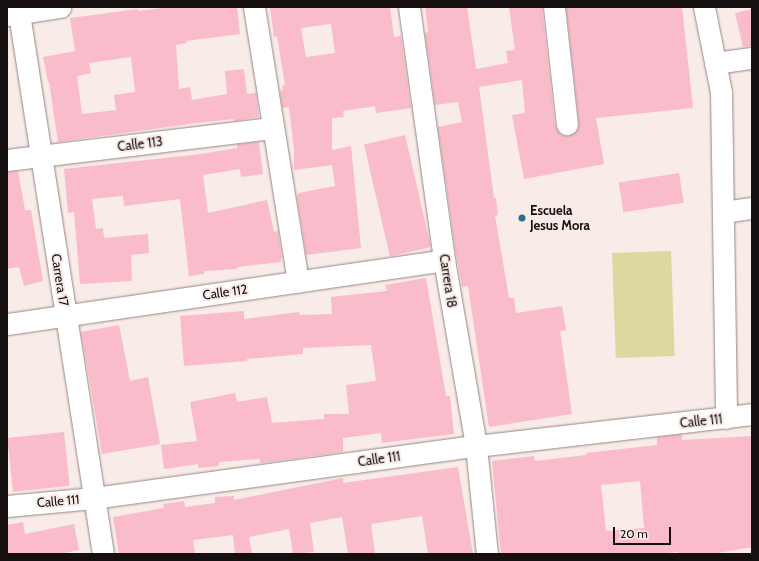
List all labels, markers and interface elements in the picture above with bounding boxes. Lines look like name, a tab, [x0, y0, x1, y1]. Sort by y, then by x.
street label: Calle 113	[117, 133, 163, 155]
place label: Escuela Jesus Mora	[530, 203, 590, 234]
marker: Escuela Jesus Mora	[517, 213, 527, 223]
street label: Carrera 17	[48, 253, 72, 307]
street label: Carrera 18	[436, 253, 460, 309]
street label: Calle 112	[202, 281, 248, 303]
street label: Calle 111	[679, 411, 723, 431]
street label: Calle 111	[357, 448, 401, 470]
street label: Calle 111	[36, 491, 80, 511]
scale bar	[615, 519, 673, 545]
text: 20 m	[620, 526, 648, 541]

